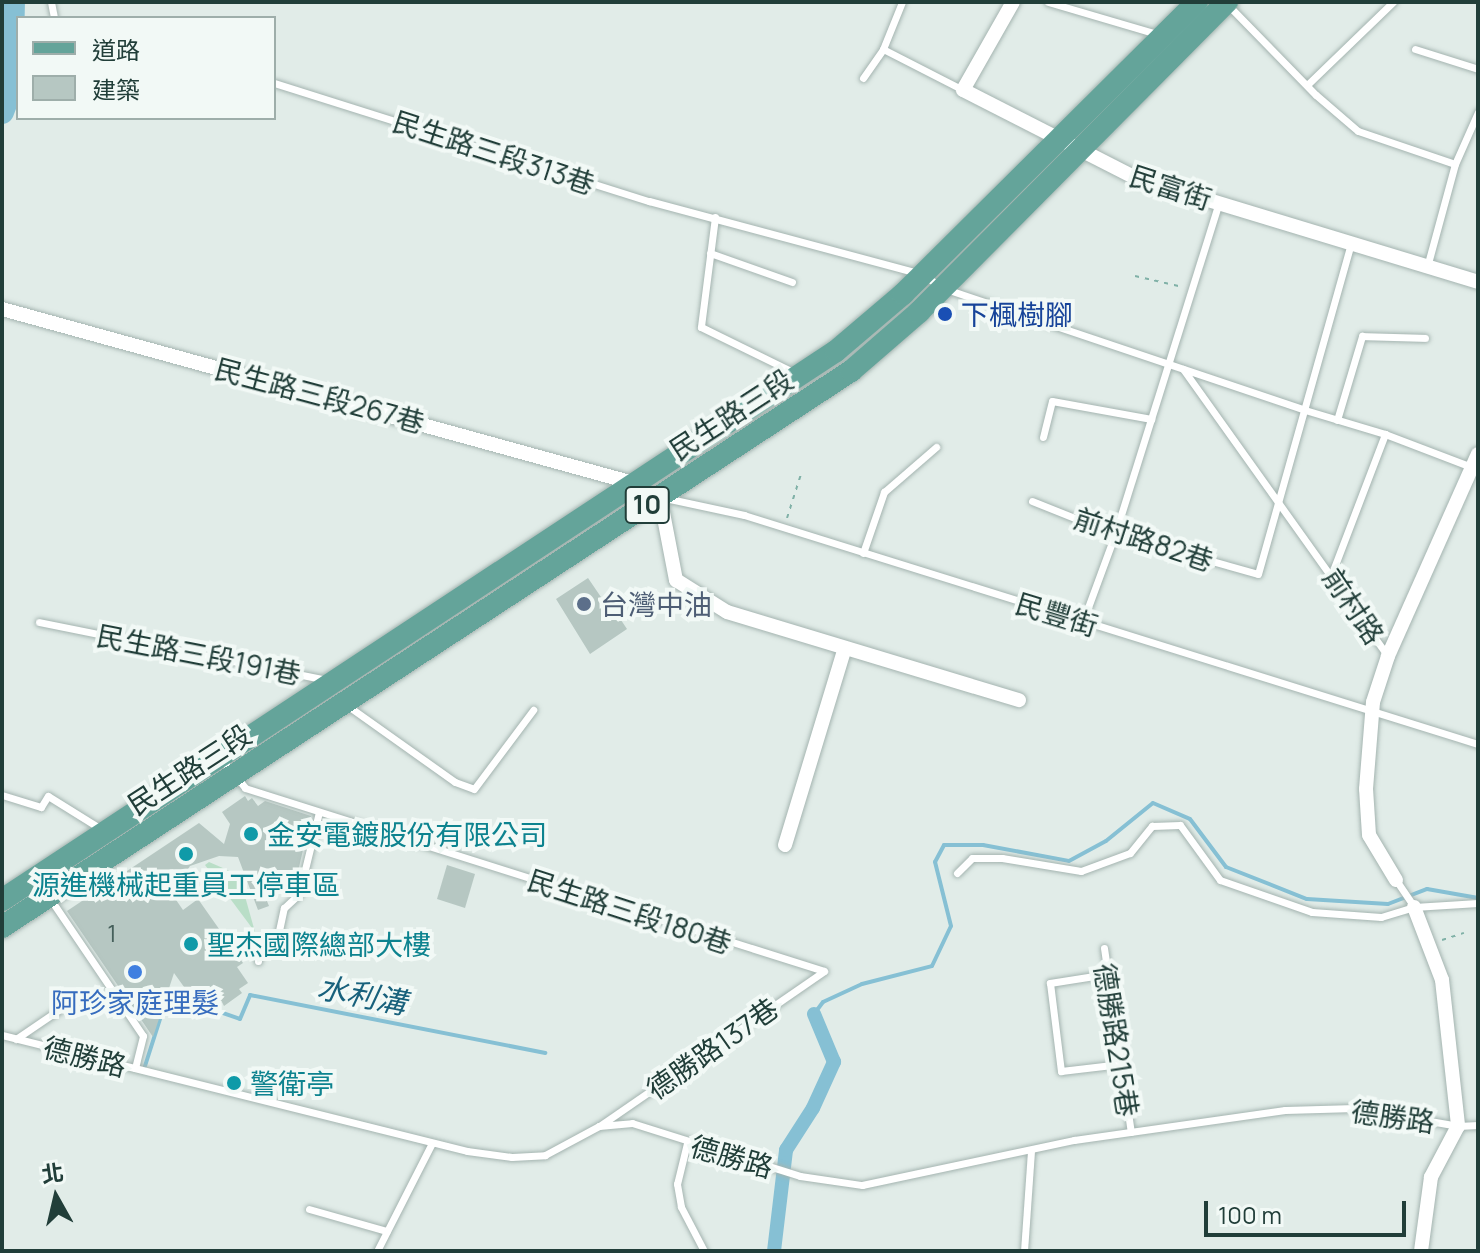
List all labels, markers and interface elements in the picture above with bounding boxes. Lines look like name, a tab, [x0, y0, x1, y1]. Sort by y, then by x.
legend	[16, 16, 276, 120]
text: 道路	[92, 33, 140, 66]
text: 建築	[92, 73, 140, 106]
street label: 民生路三段313巷	[389, 104, 599, 200]
street label: 民富街	[1126, 158, 1216, 216]
place label: 下楓樹腳	[961, 297, 1073, 331]
marker: 下楓樹腳	[936, 305, 954, 323]
street label: 民生路三段267巷	[212, 351, 428, 439]
street label: 民生路三段	[663, 362, 799, 466]
road number: 10	[623, 483, 671, 527]
street label: 前村路82巷	[1070, 501, 1218, 577]
street label: 前村路	[1317, 562, 1391, 650]
street label: 民豐街	[1012, 586, 1102, 642]
place label: 台灣中油	[600, 587, 712, 621]
marker: 台灣中油	[575, 595, 593, 613]
street label: 民生路三段191巷	[94, 618, 304, 690]
street label: 民生路三段	[121, 717, 257, 821]
place label: 金安電鍍股份有限公司	[267, 817, 547, 851]
marker: 金安電鍍股份有限公司	[242, 825, 260, 843]
marker: 源進機械起重員工停車區	[177, 845, 195, 863]
street label: 民生路三段180巷	[524, 862, 736, 960]
place label: 源進機械起重員工停車區	[32, 867, 340, 901]
house number: 1	[107, 919, 117, 947]
place label: 聖杰國際總部大樓	[207, 927, 431, 961]
marker: 聖杰國際總部大樓	[182, 935, 200, 953]
street label: 德勝路215巷	[1088, 961, 1146, 1119]
marker: 阿珍家庭理髮	[126, 963, 144, 981]
water label: 水利溝	[314, 969, 410, 1021]
place label: 阿珍家庭理髮	[51, 985, 219, 1019]
street label: 德勝路137巷	[640, 991, 784, 1105]
street label: 德勝路	[40, 1030, 130, 1082]
place label: 警衛亭	[250, 1066, 334, 1100]
marker: 警衛亭	[225, 1074, 243, 1092]
street label: 德勝路	[1349, 1094, 1437, 1138]
street label: 德勝路	[687, 1128, 777, 1184]
north arrow	[16, 1157, 96, 1237]
text: 北	[40, 1157, 66, 1190]
scale bar	[1208, 1185, 1410, 1235]
text: 100 m	[1218, 1198, 1282, 1231]

